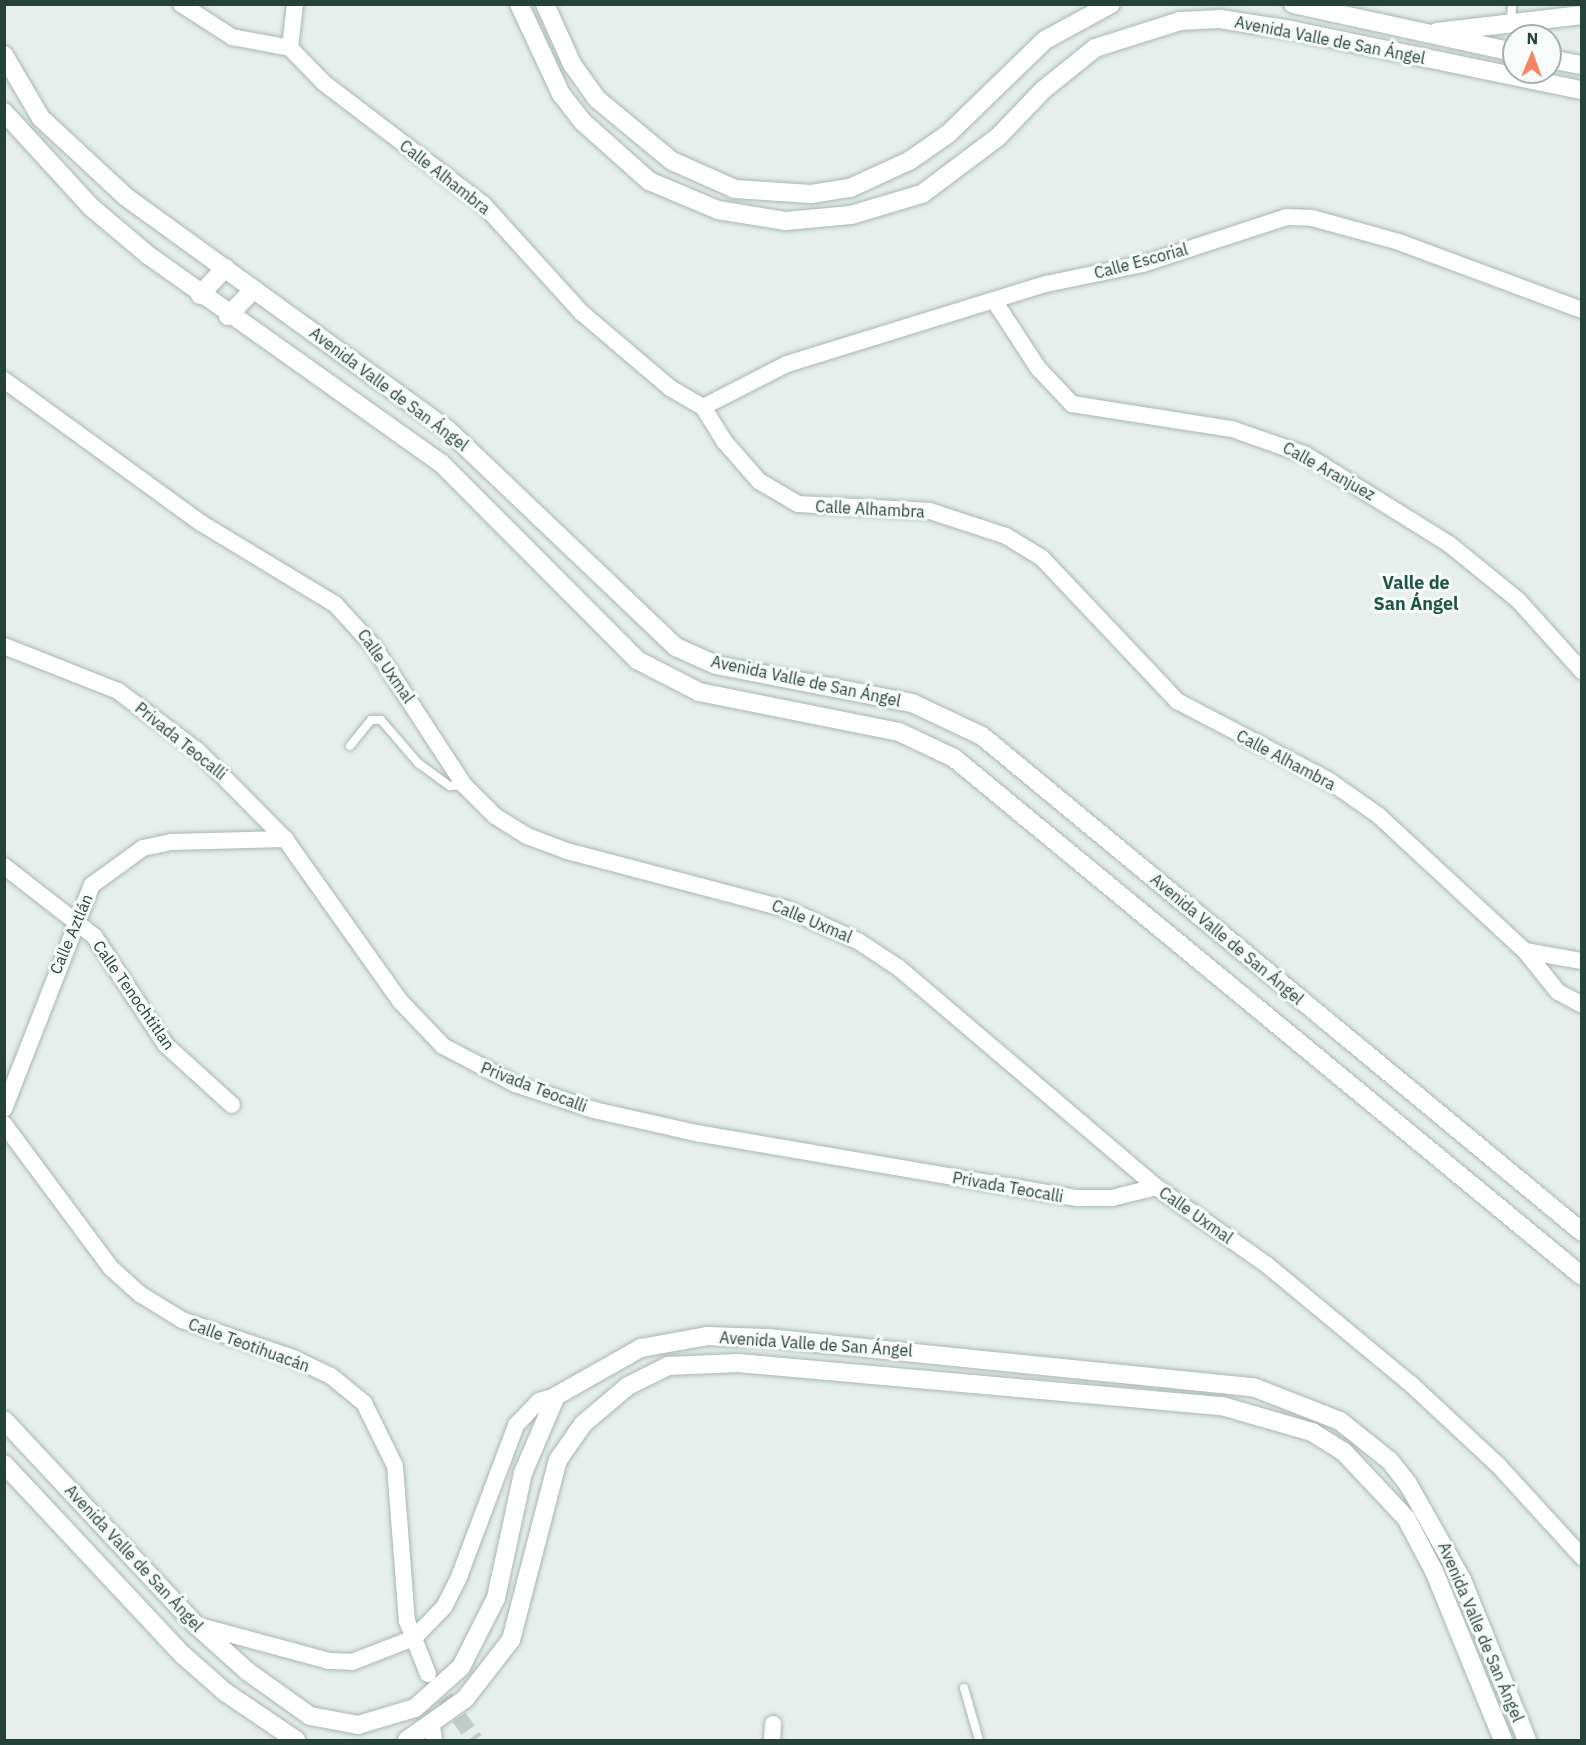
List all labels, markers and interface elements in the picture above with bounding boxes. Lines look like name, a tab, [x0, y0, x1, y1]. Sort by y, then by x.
street label: Avenida Valle de San Ángel	[1233, 12, 1427, 68]
north arrow	[1502, 24, 1562, 84]
text: N	[1526, 28, 1538, 48]
street label: Calle Alhambra	[396, 136, 494, 218]
street label: Calle Escorial	[1092, 239, 1190, 283]
street label: Avenida Valle de San Ángel	[306, 323, 472, 455]
street label: Calle Aranjuez	[1279, 438, 1379, 504]
street label: Calle Alhambra	[815, 497, 925, 521]
district label: Valle de San Ángel	[1374, 573, 1458, 616]
street label: Calle Uxmal	[354, 625, 418, 707]
street label: Avenida Valle de San Ángel	[709, 651, 903, 711]
street label: Privada Teocalli	[131, 698, 231, 784]
street label: Calle Alhambra	[1233, 726, 1339, 794]
street label: Avenida Valle de San Ángel	[1147, 869, 1307, 1009]
street label: Calle Aztlán	[46, 891, 96, 977]
street label: Calle Uxmal	[769, 895, 855, 947]
street label: Calle Tenochtitlan	[89, 937, 179, 1053]
street label: Privada Teocalli	[478, 1058, 590, 1116]
street label: Privada Teocalli	[951, 1168, 1065, 1206]
street label: Calle Uxmal	[1155, 1183, 1237, 1247]
street label: Calle Teotihuacán	[186, 1314, 312, 1376]
street label: Avenida Valle de San Ángel	[719, 1328, 913, 1360]
street label: Avenida Valle de San Ángel	[61, 1481, 207, 1635]
street label: Avenida Valle de San Ángel	[1434, 1539, 1528, 1725]

